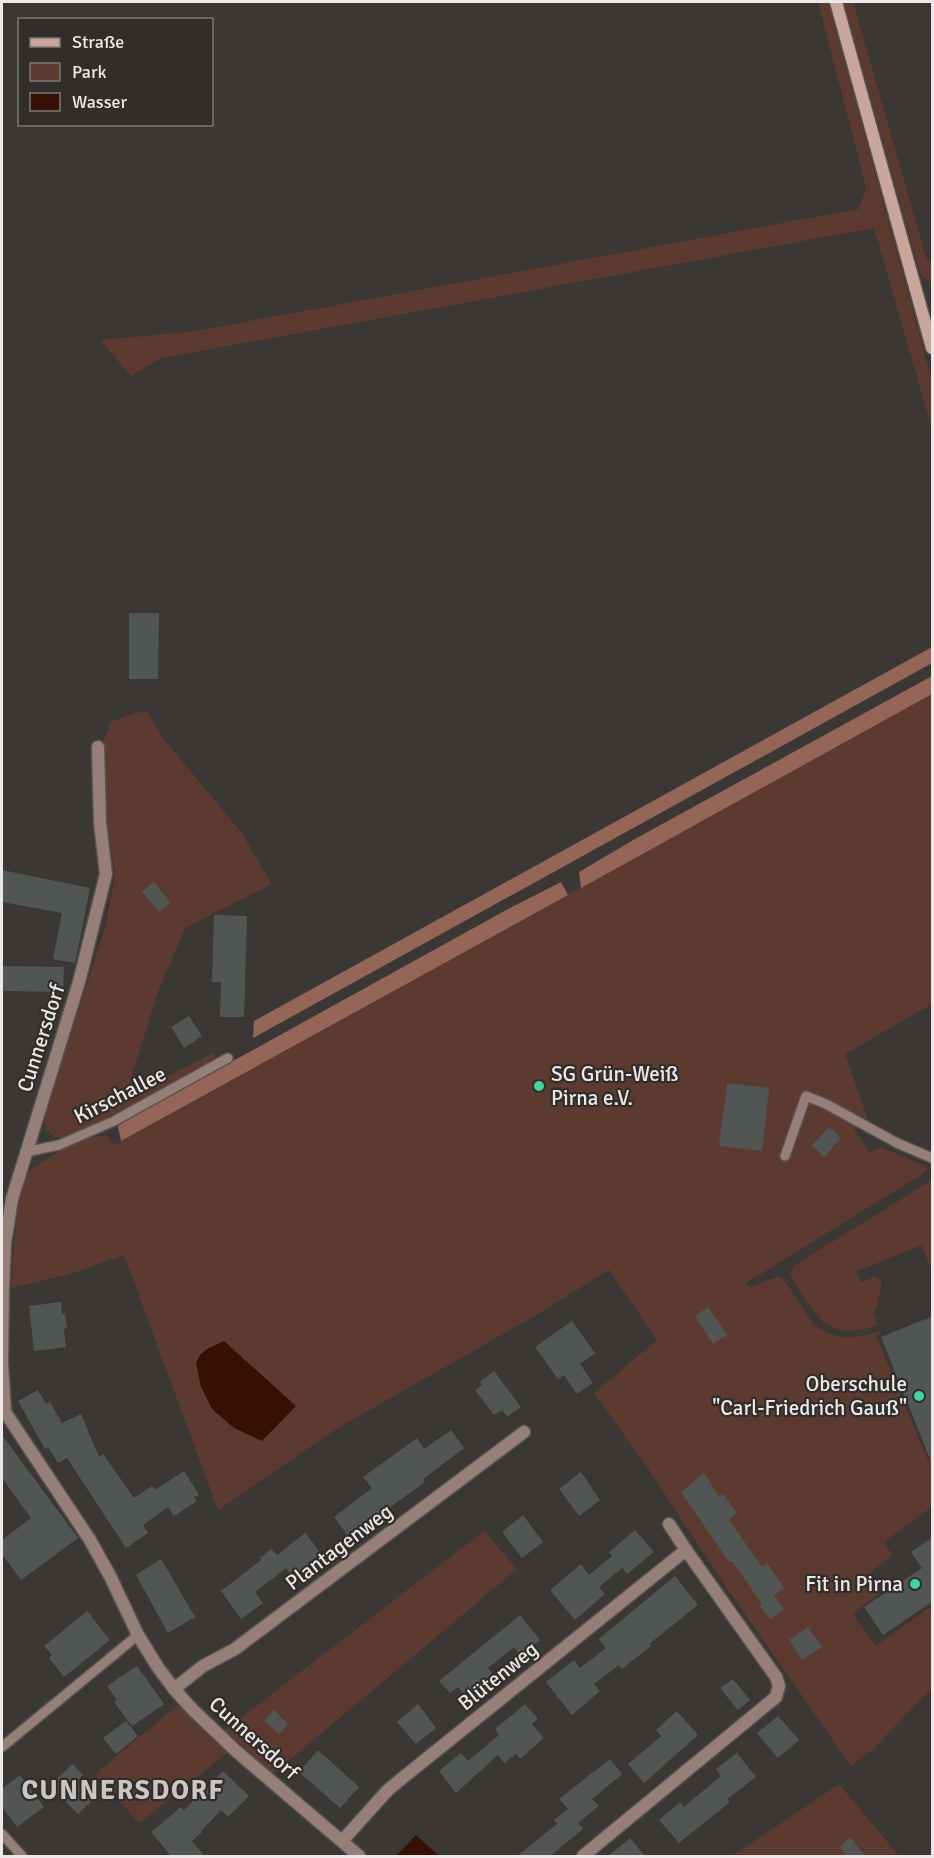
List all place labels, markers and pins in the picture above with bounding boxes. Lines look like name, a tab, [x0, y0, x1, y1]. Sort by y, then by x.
place label: SG Grün-Weiß Pirna e.V.	[551, 1061, 679, 1111]
marker: SG Grün-Weiß Pirna e.V.	[532, 1079, 546, 1093]
place label: Oberschule "Carl-Friedrich Gauß"	[712, 1371, 907, 1421]
marker: Oberschule "Carl-Friedrich Gauß"	[912, 1389, 926, 1403]
place label: Fit in Pirna	[805, 1571, 903, 1597]
marker: Fit in Pirna	[908, 1577, 922, 1591]

